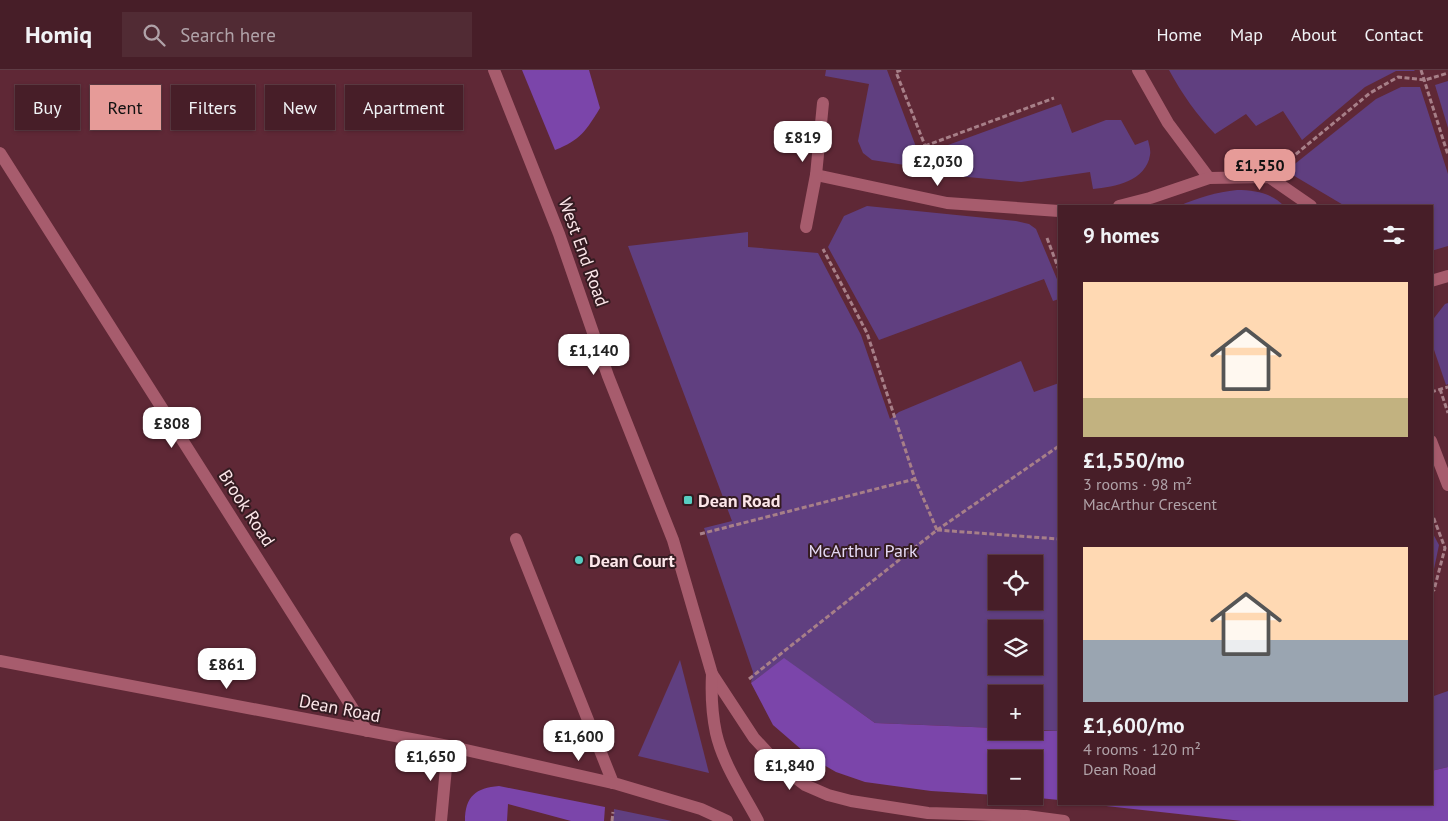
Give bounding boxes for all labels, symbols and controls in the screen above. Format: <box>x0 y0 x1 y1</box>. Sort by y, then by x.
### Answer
search box <box>122 12 472 57</box>
text: Homiq <box>25 19 92 50</box>
icon: search <box>140 21 168 49</box>
text: Search here <box>180 23 276 47</box>
text: Home <box>1156 23 1202 46</box>
text: Map <box>1230 23 1263 46</box>
text: About <box>1291 23 1337 46</box>
text: Contact <box>1365 23 1423 46</box>
chip: Buy <box>15 85 80 130</box>
chip: Rent <box>90 85 161 130</box>
chip: Filters <box>171 85 255 130</box>
chip: New <box>265 85 335 130</box>
chip: Apartment <box>345 85 463 130</box>
pin: £819 <box>773 121 833 163</box>
text: £819 <box>785 127 821 147</box>
pin: £2,030 <box>897 144 979 187</box>
pin: £1,550 <box>1219 148 1301 191</box>
text: £2,030 <box>913 151 963 171</box>
text: £1,550 <box>1235 155 1285 175</box>
street label: West End Road <box>554 195 614 309</box>
icon: filters <box>1380 221 1408 249</box>
text: 9 homes <box>1083 222 1159 249</box>
icon: home <box>1201 314 1291 404</box>
pin: £1,140 <box>553 334 635 376</box>
text: £1,140 <box>569 340 619 360</box>
pin: £808 <box>142 406 202 449</box>
text: £808 <box>154 413 190 433</box>
text: £1,550/mo <box>1083 447 1185 474</box>
street label: Brook Road <box>214 465 280 551</box>
text: 3 rooms · 98 m² <box>1083 474 1192 494</box>
place label: Dean Road <box>698 489 780 512</box>
marker: Dean Road <box>682 494 694 506</box>
text: MacArthur Crescent <box>1083 494 1217 514</box>
park label: McArthur Park <box>808 539 918 562</box>
place label: Dean Court <box>589 549 675 572</box>
marker: Dean Court <box>573 554 585 566</box>
map controls <box>988 555 1043 805</box>
button: locate <box>988 555 1043 610</box>
icon: home <box>1201 579 1291 669</box>
button: layers <box>988 620 1043 675</box>
pin: £861 <box>197 648 257 690</box>
text: £861 <box>209 654 245 674</box>
button: + <box>988 685 1043 740</box>
street label: Dean Road <box>297 689 383 727</box>
text: £1,600/mo <box>1083 712 1185 739</box>
pin: £1,600 <box>538 720 620 762</box>
text: £1,600 <box>554 726 604 746</box>
text: 4 rooms · 120 m² <box>1083 739 1201 759</box>
pin: £1,650 <box>390 740 472 782</box>
text: £1,650 <box>406 746 456 766</box>
pin: £1,840 <box>749 748 831 791</box>
button: − <box>988 750 1043 805</box>
text: £1,840 <box>765 755 815 775</box>
text: Dean Road <box>1083 759 1156 779</box>

